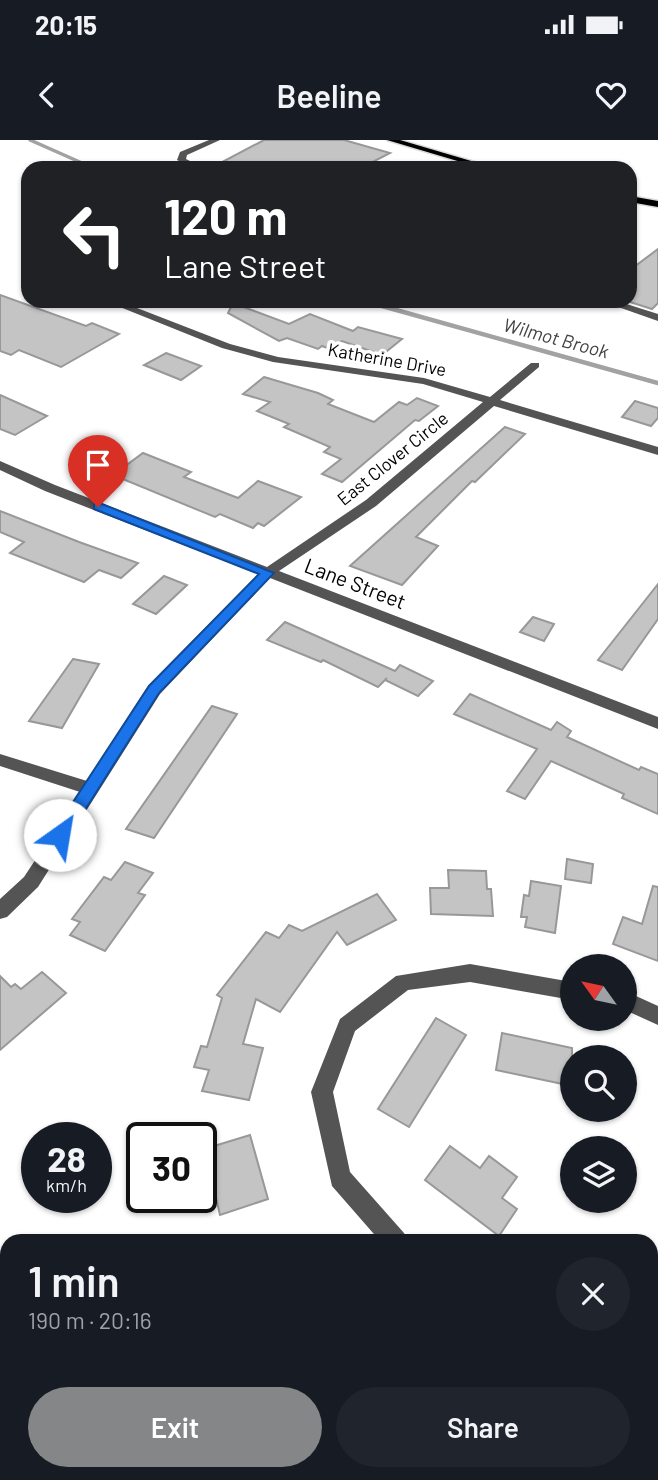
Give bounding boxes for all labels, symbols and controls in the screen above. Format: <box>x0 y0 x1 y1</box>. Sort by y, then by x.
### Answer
text: 20:15 <box>35 9 97 40</box>
icon: back <box>28 76 66 114</box>
text: Beeline <box>277 76 381 114</box>
icon: heart <box>592 76 630 114</box>
text: 120 m <box>164 186 287 245</box>
icon: left <box>49 189 140 280</box>
text: Lane Street <box>164 246 326 284</box>
water label: Wilmot Brook <box>501 312 612 363</box>
street label: Katherine Drive <box>326 338 448 380</box>
street label: East Clover Circle <box>332 407 452 510</box>
pin <box>68 435 128 507</box>
icon: arrive <box>79 446 117 484</box>
street label: Lane Street <box>301 552 410 613</box>
position arrow <box>23 798 97 872</box>
north arrow <box>560 954 637 1031</box>
map controls <box>560 954 637 1213</box>
button: search <box>560 1045 637 1122</box>
speed limit sign: 30 <box>126 1122 217 1213</box>
button: layers <box>560 1136 637 1213</box>
text: 28 <box>47 1137 86 1179</box>
text: km/h <box>46 1174 87 1196</box>
text: 1 min <box>28 1255 120 1305</box>
button: close <box>556 1257 630 1331</box>
text: 190 m · 20:16 <box>28 1306 152 1334</box>
button: Exit <box>28 1387 322 1467</box>
button: Share <box>336 1387 630 1467</box>

